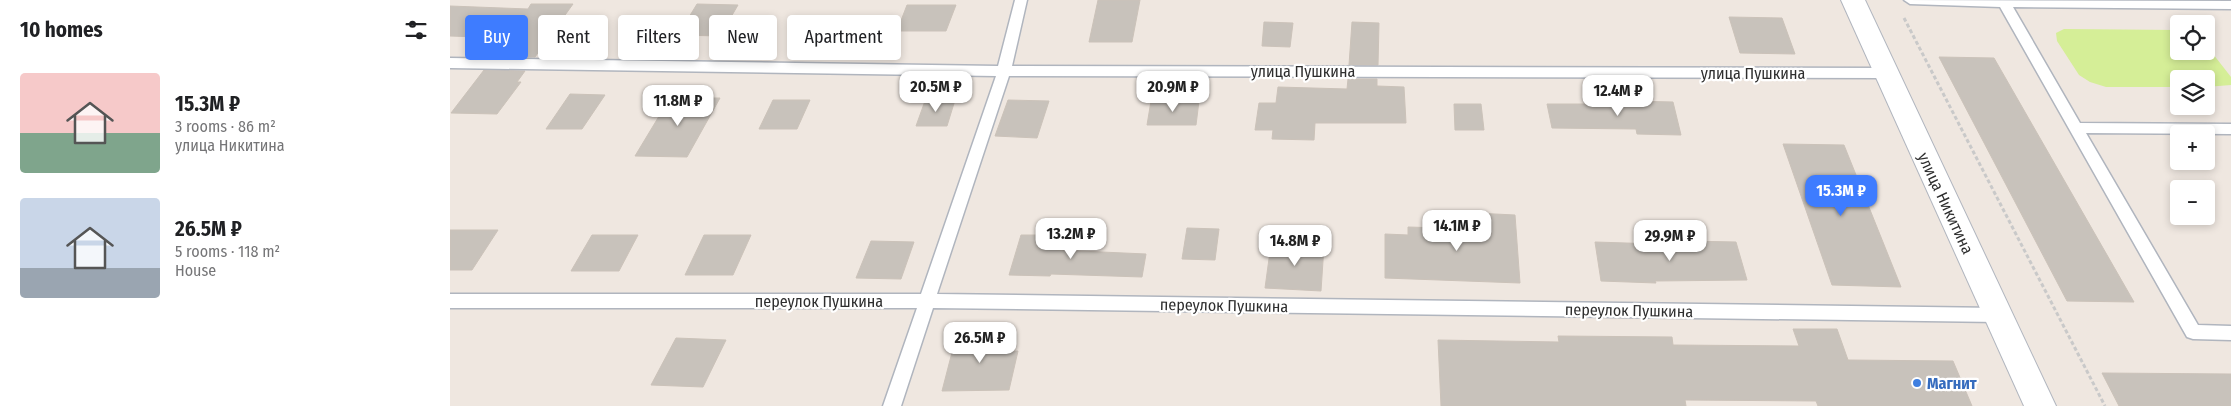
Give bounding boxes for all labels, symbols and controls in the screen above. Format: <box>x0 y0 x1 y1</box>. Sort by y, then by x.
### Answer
chip: Buy <box>465 15 528 60</box>
chip: Rent <box>538 15 608 60</box>
chip: Filters <box>618 15 699 60</box>
chip: New <box>709 15 777 60</box>
chip: Apartment <box>787 15 901 60</box>
map controls <box>2170 15 2215 225</box>
button: locate <box>2170 15 2215 60</box>
icon: filters <box>402 16 430 44</box>
text: 10 homes <box>20 17 103 43</box>
street label: улица Пушкина <box>1251 62 1355 81</box>
street label: улица Пушкина <box>1701 64 1805 83</box>
pin: 20.5M ₽ <box>890 70 982 113</box>
pin: 20.9M ₽ <box>1127 70 1219 113</box>
button: layers <box>2170 70 2215 115</box>
pin: 12.4M ₽ <box>1572 74 1664 117</box>
text: 20.5M ₽ <box>910 77 962 96</box>
text: 20.9M ₽ <box>1147 77 1199 96</box>
text: 12.4M ₽ <box>1593 81 1643 100</box>
pin: 11.8M ₽ <box>632 84 724 127</box>
text: 15.3M ₽ <box>175 91 240 117</box>
text: 11.8M ₽ <box>654 91 702 110</box>
icon: home <box>60 93 120 153</box>
text: 3 rooms · 86 m² <box>175 117 276 136</box>
button: + <box>2170 125 2215 170</box>
text: улица Никитина <box>175 136 285 155</box>
street label: улица Никитина <box>1914 149 1977 257</box>
pin: 15.3M ₽ <box>1795 174 1887 217</box>
button: − <box>2170 180 2215 225</box>
text: 15.3M ₽ <box>1816 181 1866 200</box>
pin: 14.1M ₽ <box>1411 210 1503 252</box>
text: 26.5M ₽ <box>175 216 242 242</box>
text: 14.1M ₽ <box>1433 216 1481 235</box>
icon: home <box>60 218 120 278</box>
pin: 13.2M ₽ <box>1025 218 1117 260</box>
pin: 29.9M ₽ <box>1624 220 1716 262</box>
text: 13.2M ₽ <box>1047 224 1095 243</box>
pin: 14.8M ₽ <box>1249 224 1341 267</box>
text: 29.9M ₽ <box>1645 226 1695 245</box>
text: 14.8M ₽ <box>1270 231 1320 250</box>
text: 5 rooms · 118 m² <box>175 242 280 261</box>
text: House <box>175 261 216 280</box>
street label: переулок Пушкина <box>755 292 883 311</box>
street label: переулок Пушкина <box>1160 295 1288 316</box>
street label: переулок Пушкина <box>1565 300 1693 321</box>
pin: 26.5M ₽ <box>934 322 1026 364</box>
text: 26.5M ₽ <box>955 328 1005 347</box>
place label: Магнит <box>1927 374 1977 393</box>
marker: Магнит <box>1911 377 1923 389</box>

